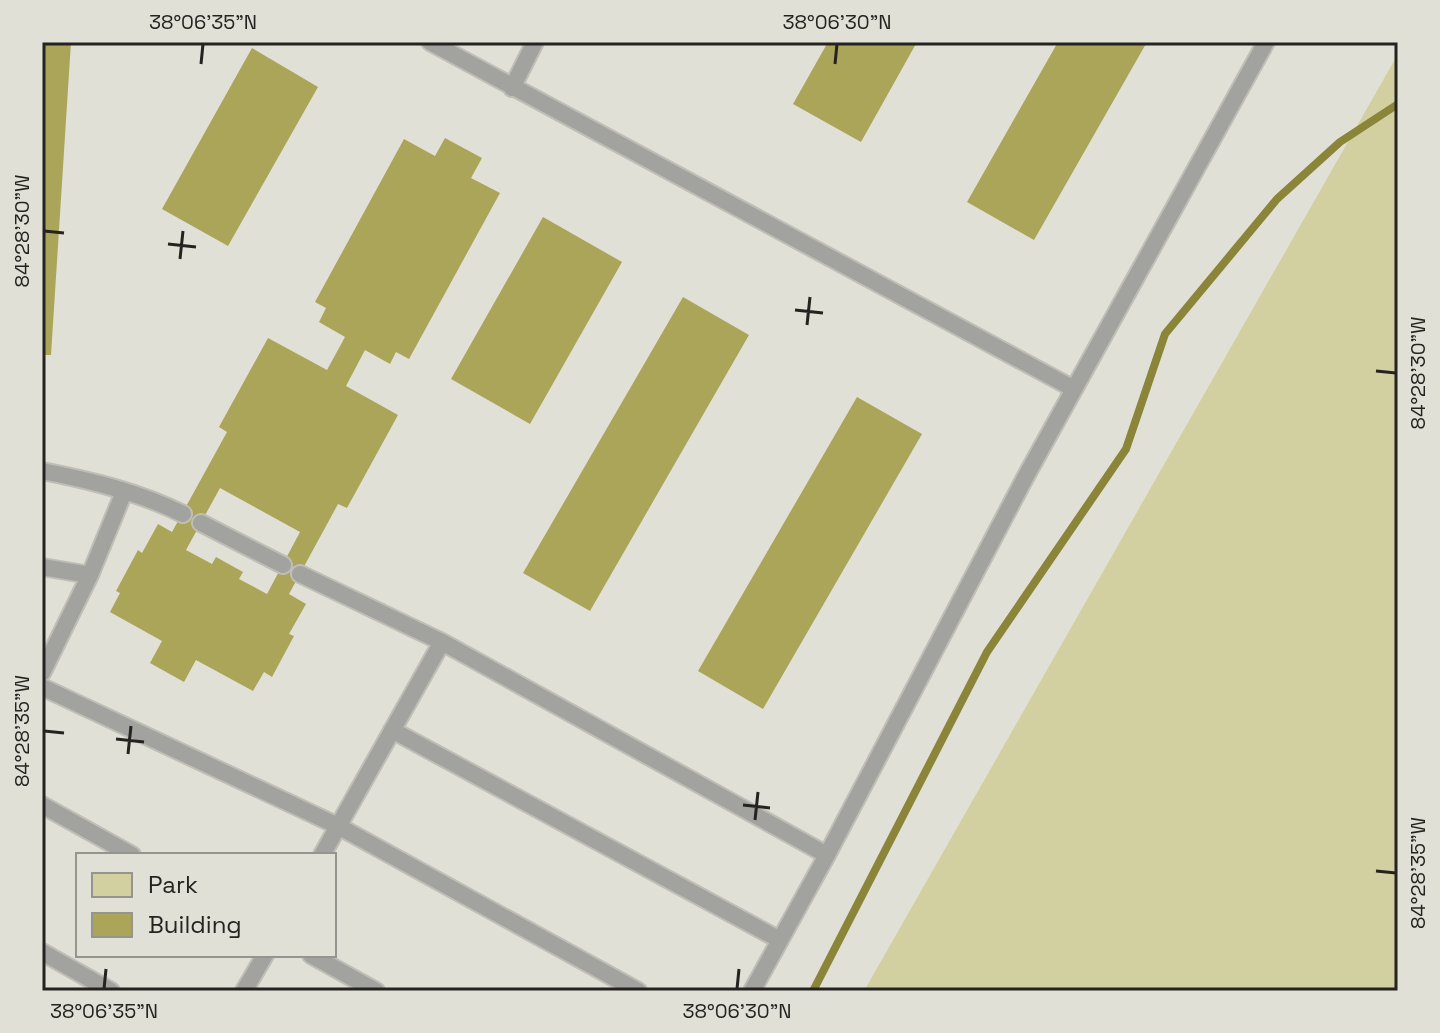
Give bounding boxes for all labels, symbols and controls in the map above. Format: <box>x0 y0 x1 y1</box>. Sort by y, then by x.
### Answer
text: 38°06'35"N <box>149 9 257 35</box>
text: 38°06'30"N <box>783 9 891 35</box>
text: 84°28'30"W <box>9 174 35 288</box>
text: 84°28'30"W <box>1405 316 1431 430</box>
text: 84°28'35"W <box>9 675 35 787</box>
text: 84°28'35"W <box>1405 817 1431 929</box>
legend <box>76 853 336 957</box>
text: Park <box>148 869 198 900</box>
text: Building <box>148 909 242 940</box>
text: 38°06'35"N <box>50 998 158 1024</box>
text: 38°06'30"N <box>683 998 791 1024</box>

